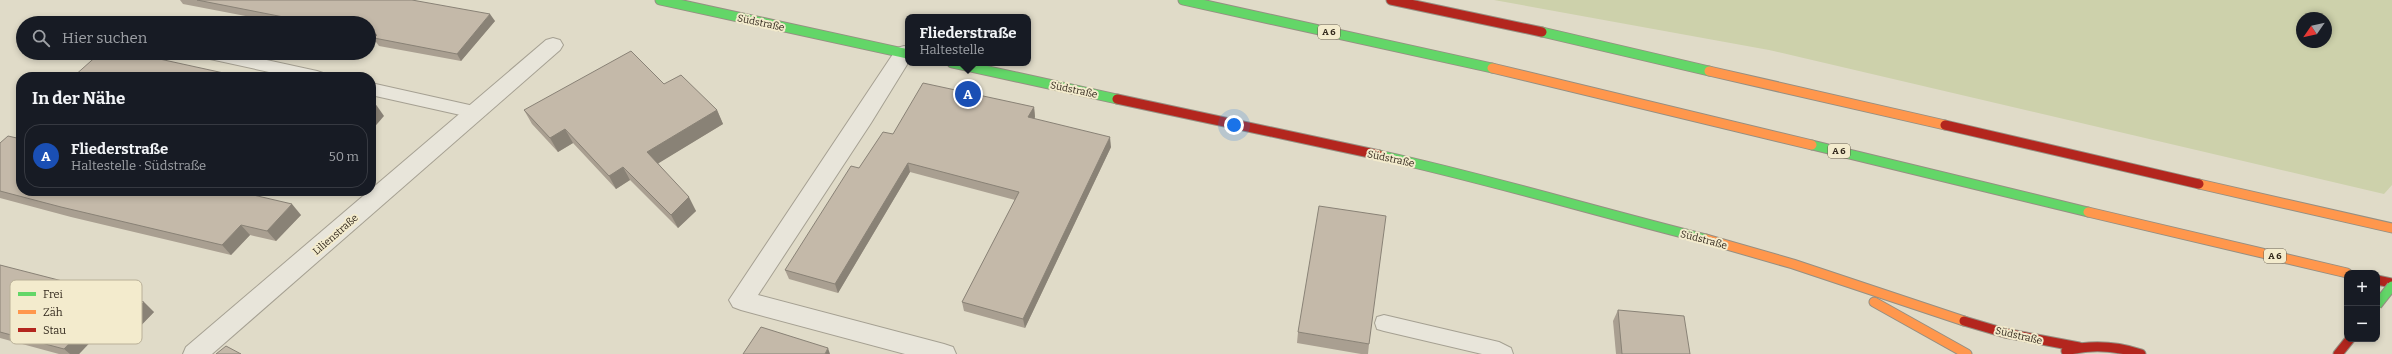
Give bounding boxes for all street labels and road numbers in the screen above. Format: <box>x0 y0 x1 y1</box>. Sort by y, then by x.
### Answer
street label: Südstraße <box>736 12 785 34</box>
road number: A 6 <box>1318 25 1340 39</box>
street label: Südstraße <box>1049 79 1098 101</box>
road number: A 6 <box>1828 144 1850 158</box>
street label: Südstraße <box>1366 148 1415 170</box>
street label: Lilienstraße <box>311 212 361 258</box>
street label: Südstraße <box>1679 228 1728 252</box>
road number: A 6 <box>2264 249 2286 263</box>
street label: Südstraße <box>1994 325 2043 347</box>

